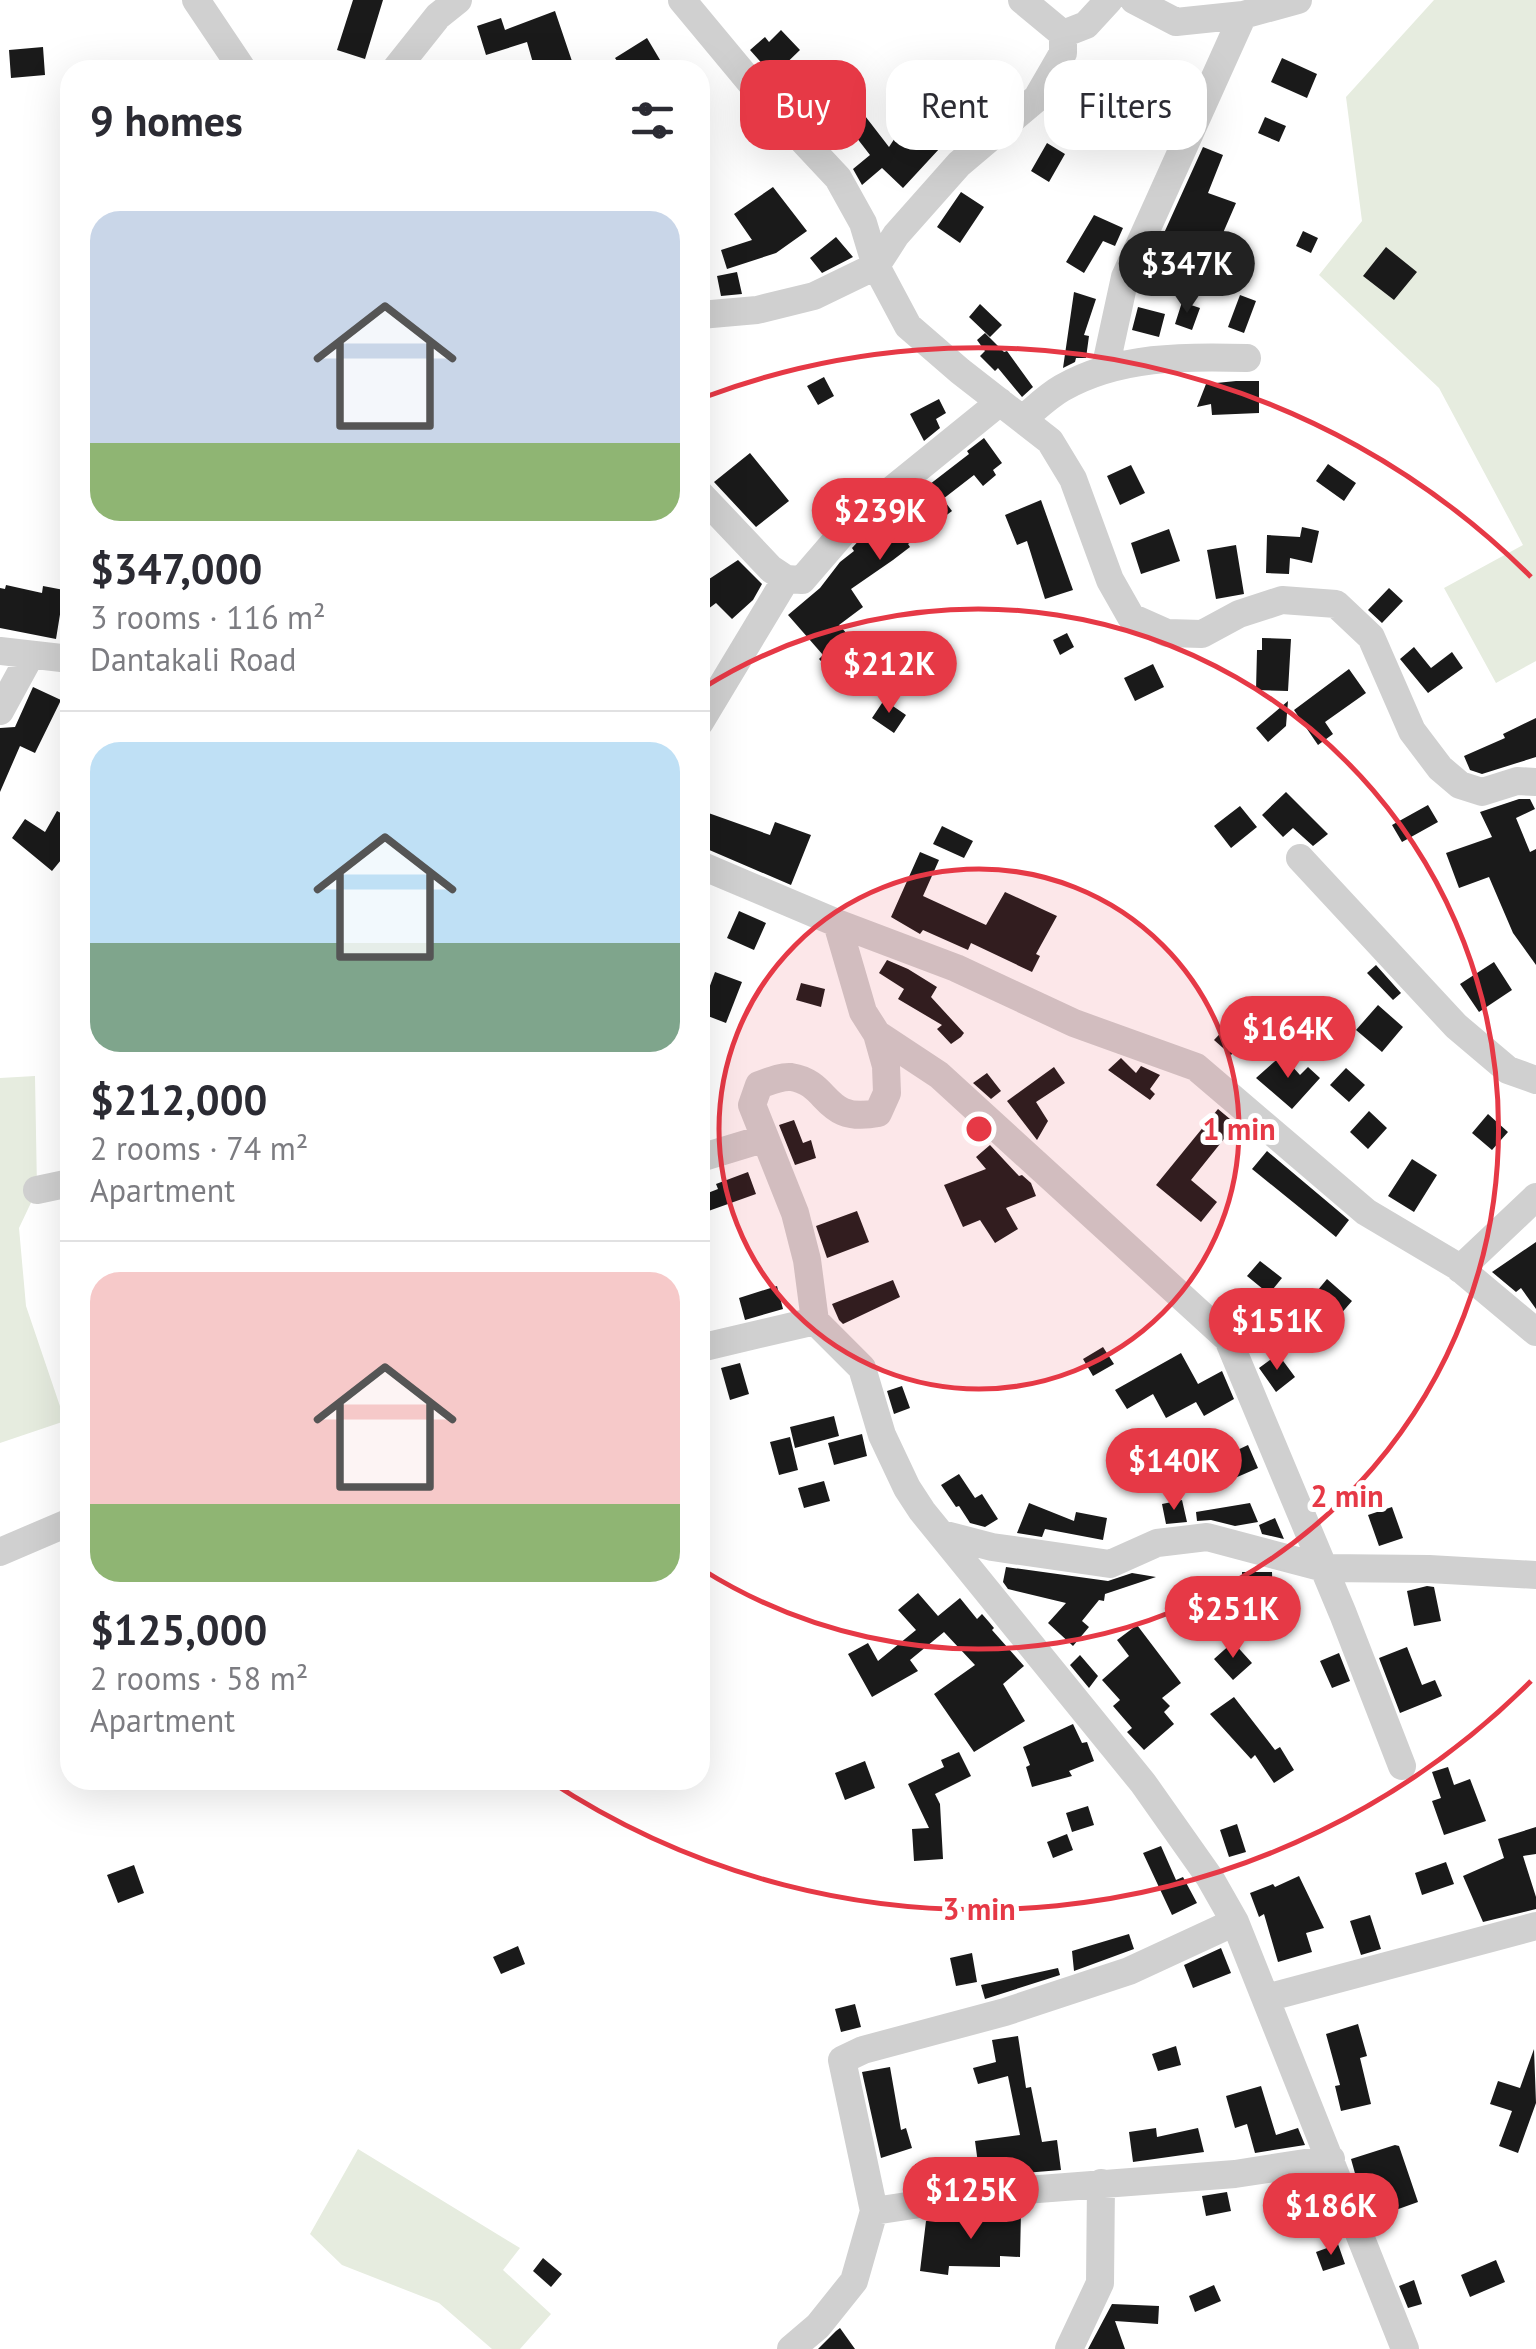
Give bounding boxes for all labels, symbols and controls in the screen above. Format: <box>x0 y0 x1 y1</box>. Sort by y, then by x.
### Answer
chip: Buy <box>740 60 866 150</box>
chip: Rent <box>886 60 1024 150</box>
chip: Filters <box>1044 60 1207 150</box>
text: 9 homes <box>90 93 243 148</box>
icon: filters <box>625 93 680 148</box>
pin: $347K <box>1117 231 1257 316</box>
text: $347K <box>1141 242 1233 284</box>
icon: home <box>295 276 475 456</box>
pin: $239K <box>810 478 950 563</box>
text: $239K <box>834 489 926 531</box>
text: $347,000 <box>90 541 262 596</box>
text: 3 rooms · 116 m² <box>90 596 326 638</box>
pin: $212K <box>819 631 959 716</box>
text: Dantakali Road <box>90 638 296 680</box>
text: $212K <box>843 642 935 684</box>
icon: home <box>295 807 475 987</box>
pin: $164K <box>1218 996 1358 1081</box>
text: $164K <box>1242 1007 1334 1049</box>
text: $212,000 <box>90 1072 267 1127</box>
text: 1 min <box>1202 1109 1276 1148</box>
centre of rings <box>961 1111 997 1147</box>
text: 2 rooms · 74 m² <box>90 1127 308 1169</box>
text: Apartment <box>90 1169 235 1211</box>
pin: $151K <box>1207 1288 1347 1373</box>
text: $151K <box>1231 1299 1323 1341</box>
icon: home <box>295 1337 475 1517</box>
pin: $140K <box>1104 1428 1244 1513</box>
text: $140K <box>1128 1439 1220 1481</box>
text: 2 min <box>1310 1476 1384 1515</box>
pin: $251K <box>1163 1576 1303 1661</box>
text: $251K <box>1187 1587 1279 1629</box>
text: $125,000 <box>90 1602 267 1657</box>
text: 2 rooms · 58 m² <box>90 1657 308 1699</box>
text: Apartment <box>90 1699 235 1741</box>
text: 3 min <box>942 1889 1016 1928</box>
pin: $125K <box>901 2157 1041 2242</box>
text: $125K <box>925 2168 1017 2210</box>
pin: $186K <box>1261 2173 1401 2258</box>
text: $186K <box>1285 2184 1377 2226</box>

